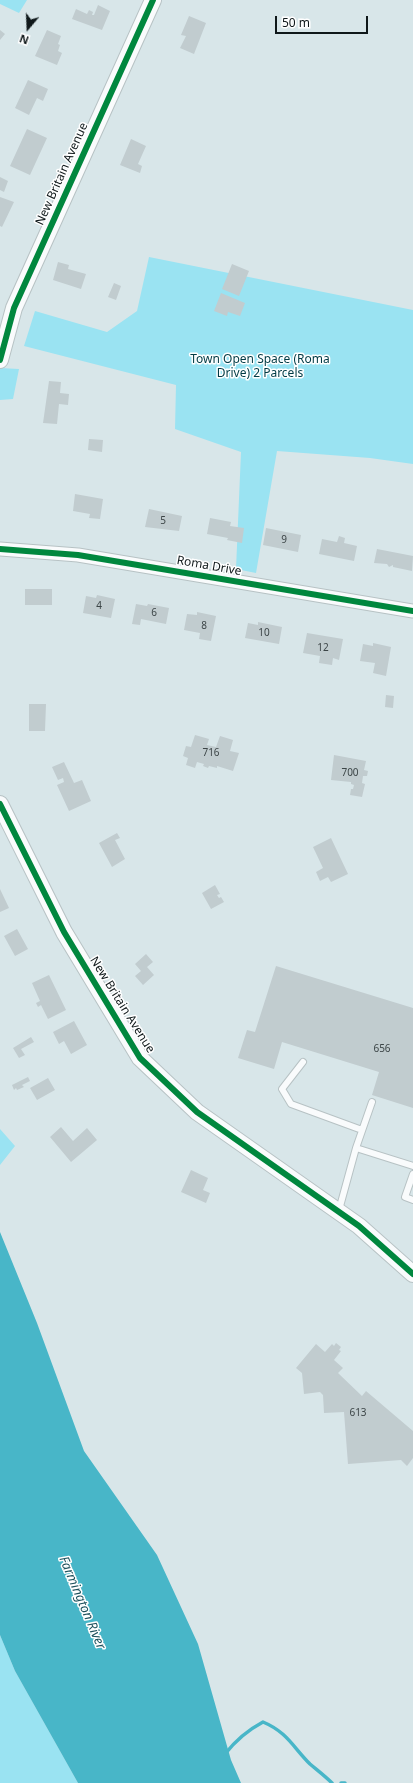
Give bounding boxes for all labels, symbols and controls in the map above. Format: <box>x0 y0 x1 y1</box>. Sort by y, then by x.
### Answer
north arrow <box>8 8 48 48</box>
scale bar <box>277 8 370 34</box>
text: 50 m <box>282 14 310 31</box>
text: N <box>17 31 31 48</box>
street label: New Britain Avenue <box>33 120 91 228</box>
park label: Town Open Space (Roma Drive) 2 Parcels <box>190 353 330 381</box>
house number: 5 <box>160 515 166 527</box>
house number: 9 <box>281 534 287 546</box>
street label: Roma Drive <box>176 553 242 579</box>
house number: 4 <box>96 600 102 612</box>
house number: 6 <box>151 607 157 619</box>
house number: 8 <box>201 620 207 632</box>
house number: 10 <box>258 627 270 639</box>
house number: 12 <box>317 642 329 654</box>
house number: 716 <box>202 747 220 759</box>
house number: 700 <box>341 767 359 779</box>
street label: New Britain Avenue <box>87 954 157 1056</box>
house number: 656 <box>373 1043 391 1055</box>
house number: 613 <box>349 1407 367 1419</box>
water label: Farmington River <box>55 1554 109 1652</box>

